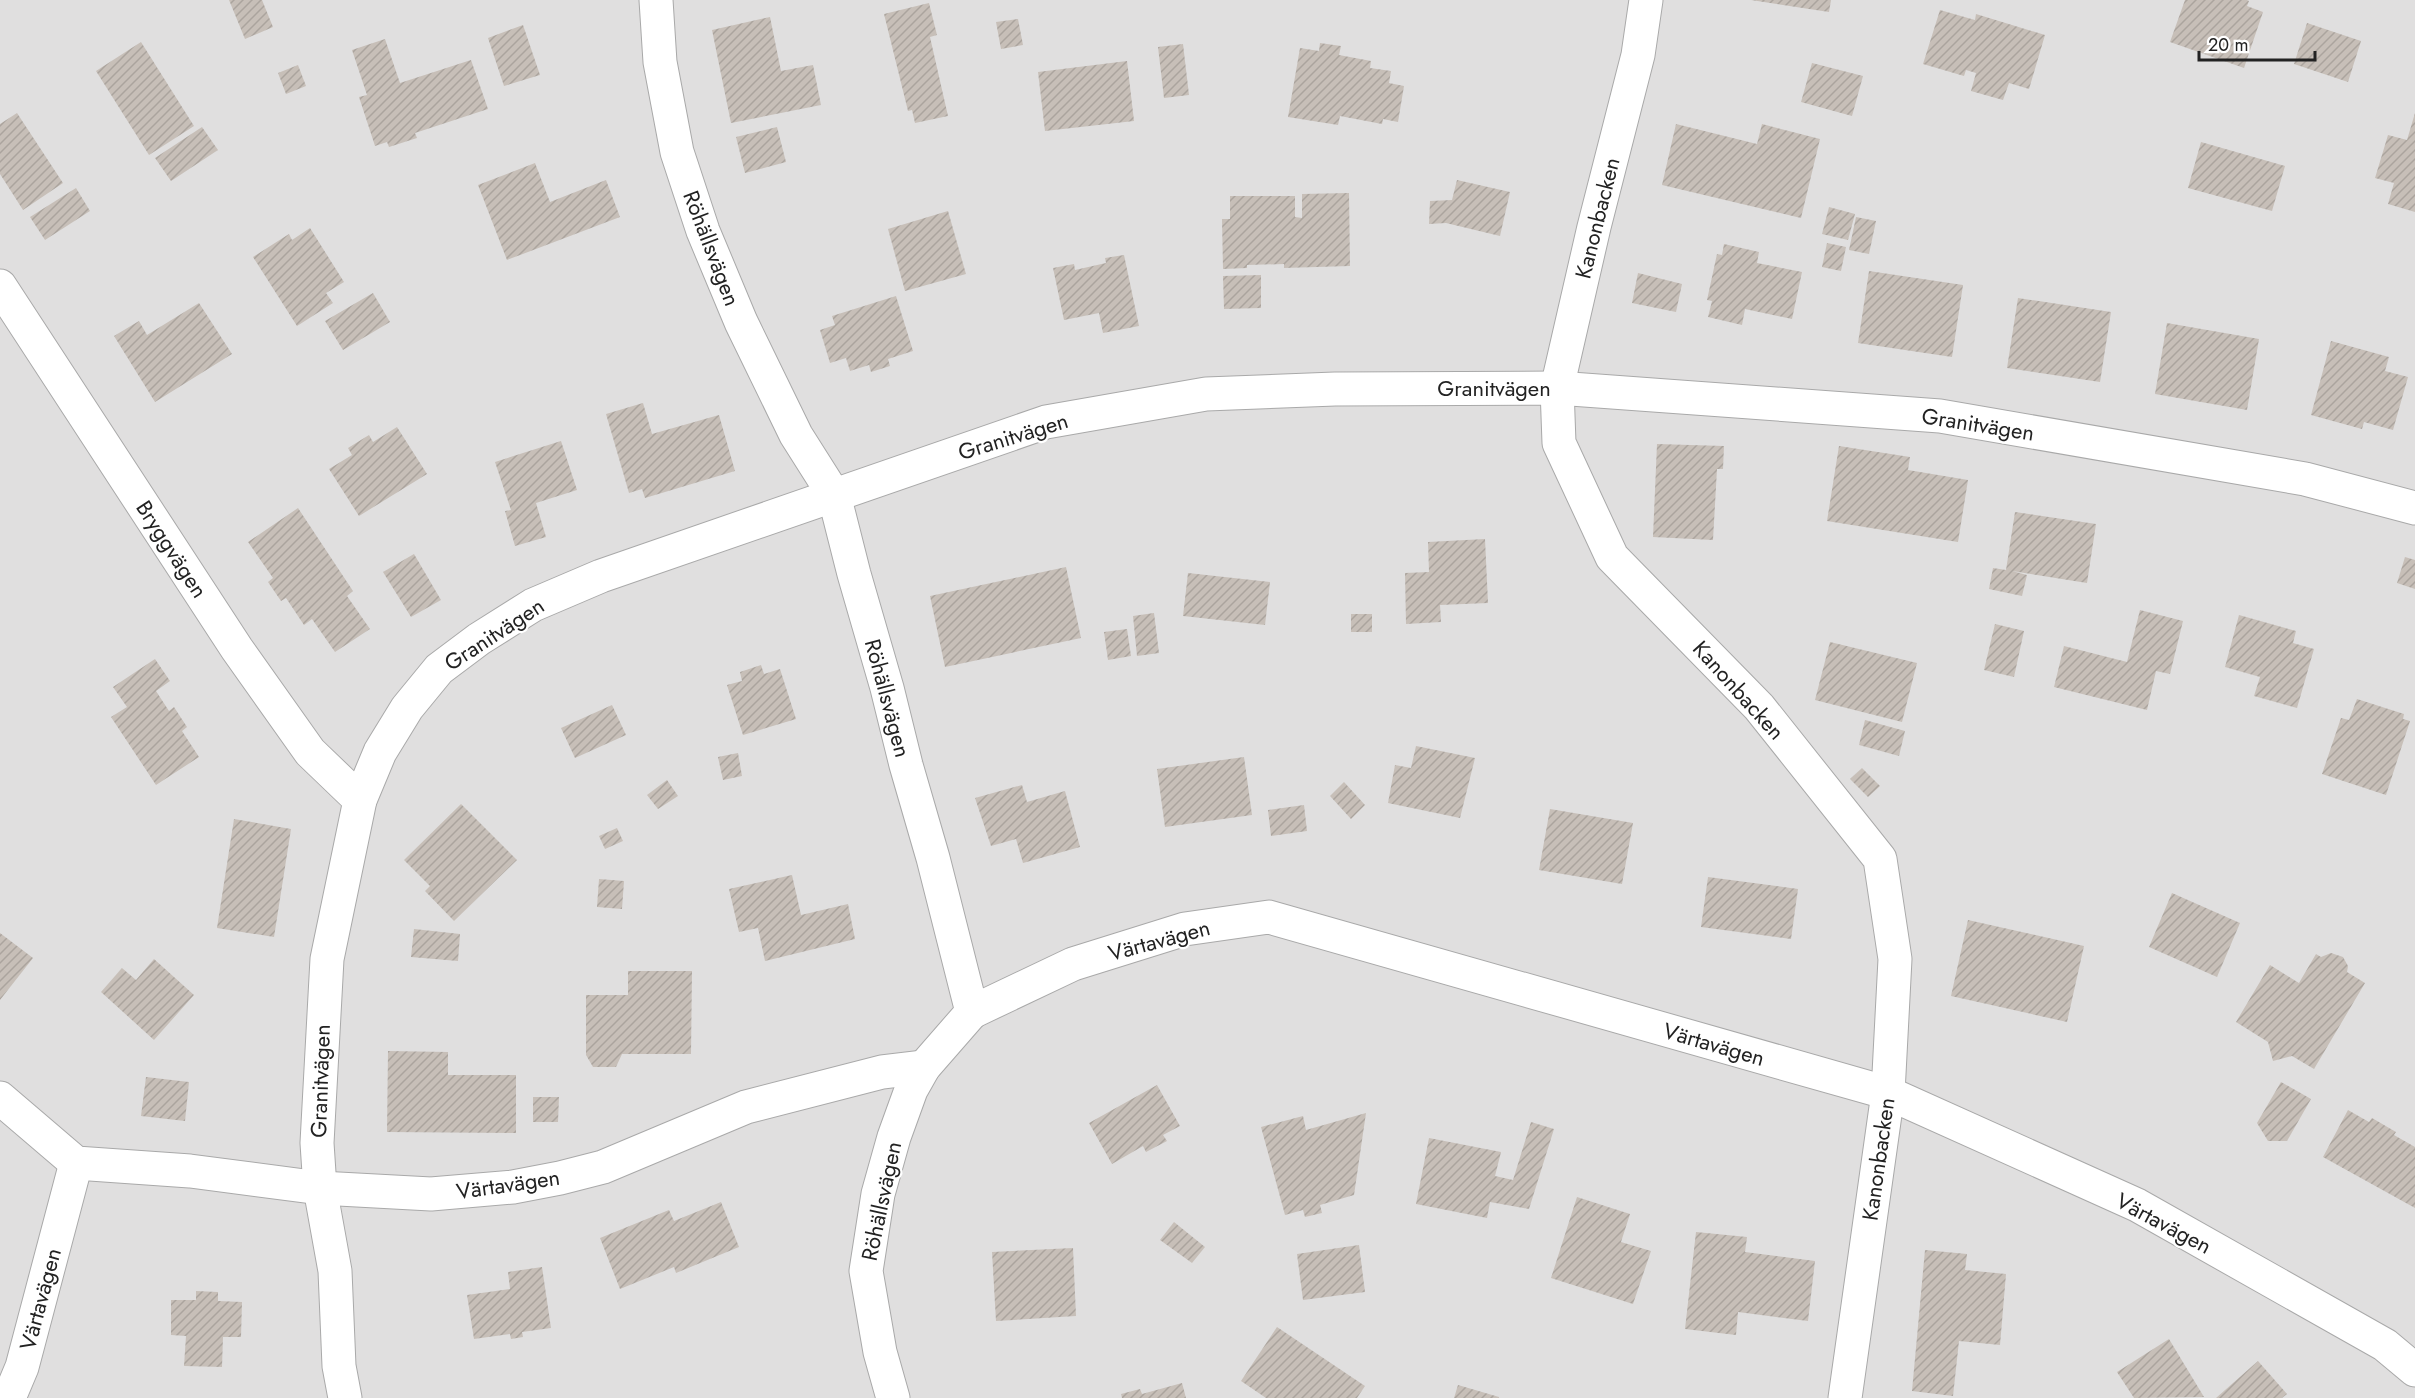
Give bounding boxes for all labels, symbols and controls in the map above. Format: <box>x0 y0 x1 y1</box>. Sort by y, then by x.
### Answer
scale bar <box>2199 24 2314 62</box>
text: 20 m <box>2208 32 2248 58</box>
street label: Kanonbacken <box>1566 154 1628 282</box>
street label: Röhällsvägen <box>675 186 749 310</box>
street label: Granitvägen <box>1437 372 1551 404</box>
street label: Granitvägen <box>1919 399 2037 449</box>
street label: Granitvägen <box>954 404 1072 468</box>
street label: Bryggvägen <box>128 494 216 604</box>
street label: Granitvägen <box>438 590 550 678</box>
street label: Kanonbacken <box>1686 633 1792 747</box>
street label: Röhällsvägen <box>857 635 919 761</box>
street label: Värtavägen <box>1105 911 1213 969</box>
street label: Värtavägen <box>1659 1014 1769 1074</box>
street label: Granitvägen <box>302 1024 338 1138</box>
street label: Kanonbacken <box>1854 1095 1902 1223</box>
street label: Röhällsvägen <box>853 1138 909 1264</box>
street label: Värtavägen <box>454 1161 562 1207</box>
street label: Värtavägen <box>2110 1184 2218 1262</box>
street label: Värtavägen <box>11 1245 69 1353</box>

